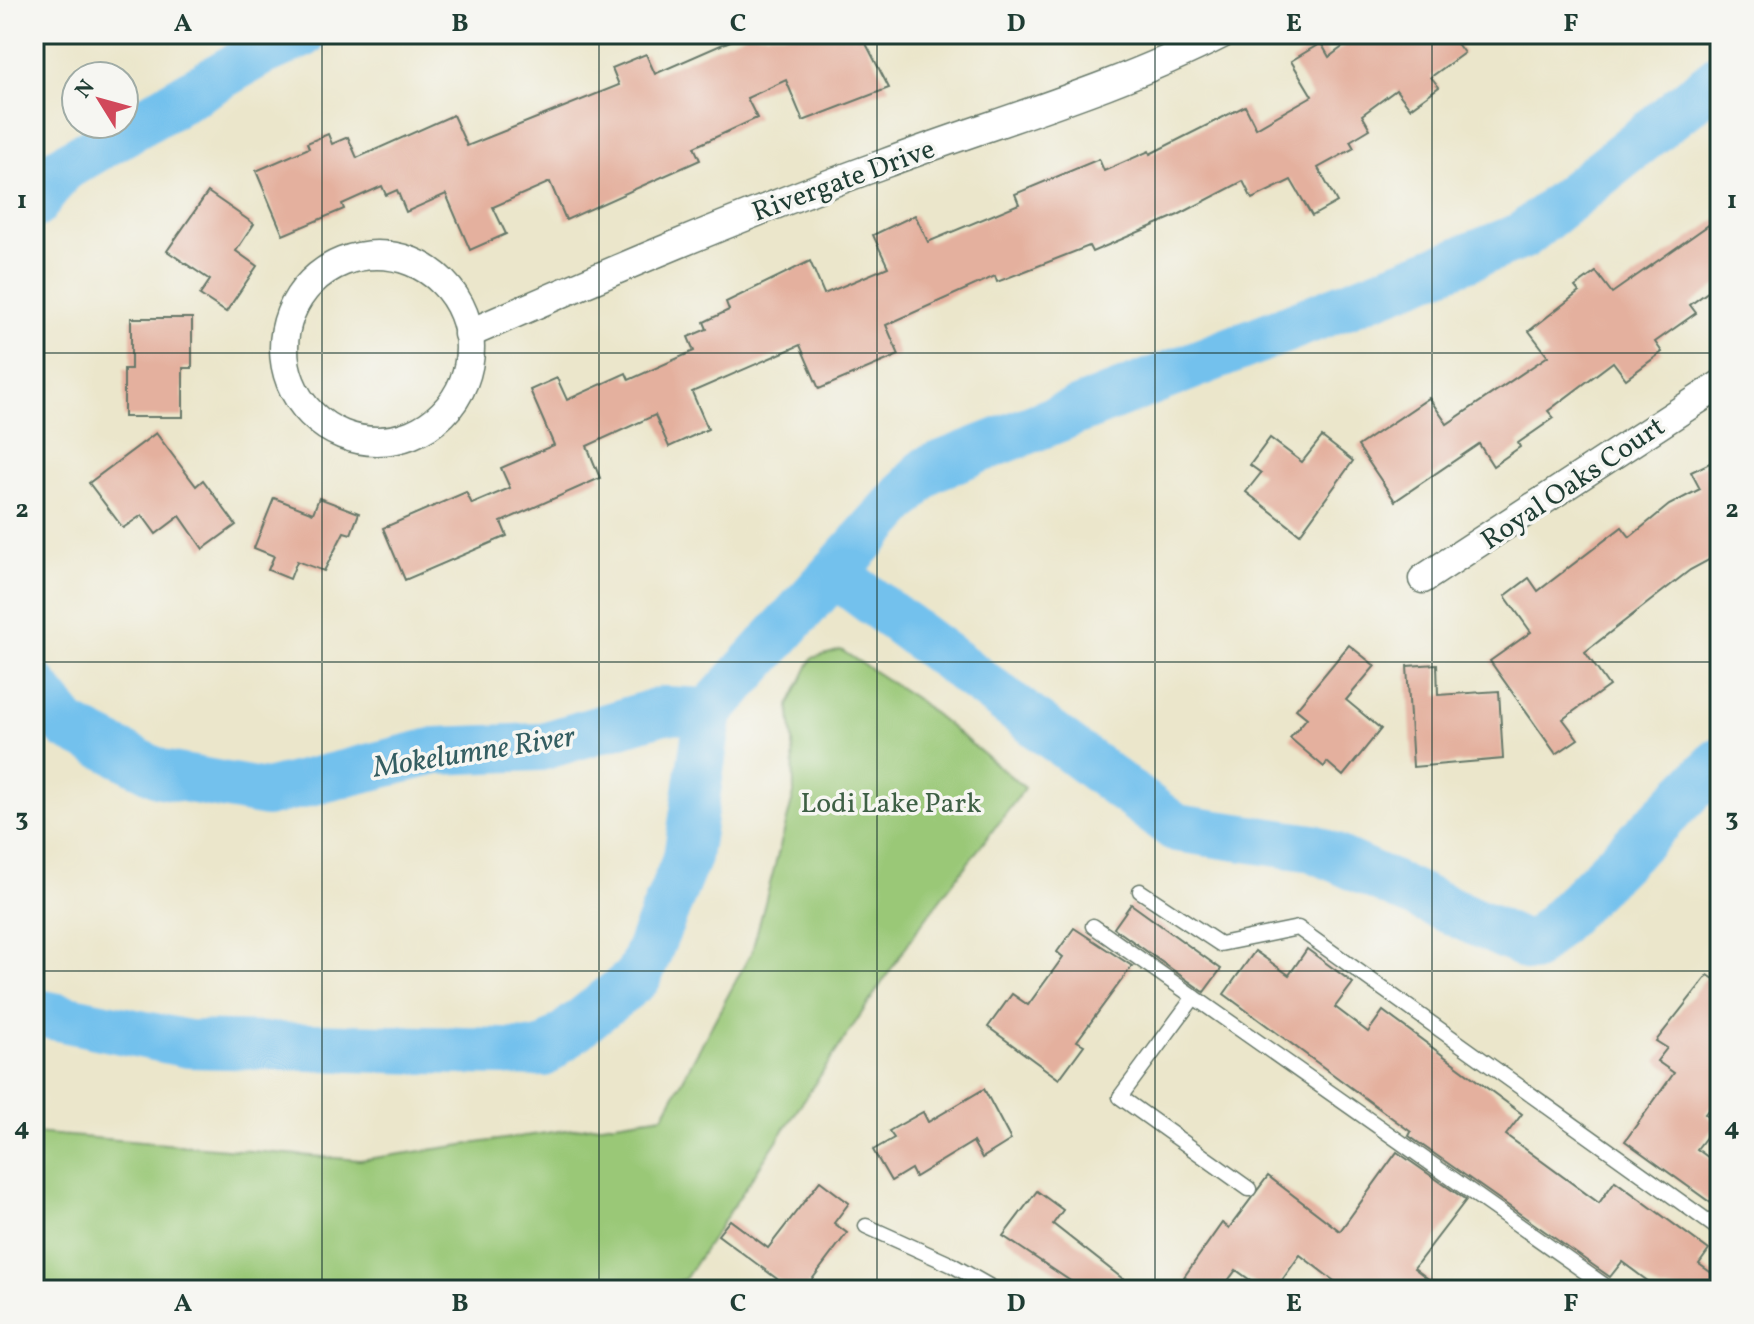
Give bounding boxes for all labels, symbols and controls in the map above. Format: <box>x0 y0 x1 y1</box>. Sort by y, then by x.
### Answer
text: A <box>174 6 193 42</box>
text: B <box>451 6 469 42</box>
text: C <box>730 6 746 42</box>
text: D <box>1006 6 1026 42</box>
text: E <box>1286 6 1302 42</box>
text: F <box>1563 6 1579 42</box>
north arrow <box>60 60 140 140</box>
text: N <box>69 74 103 105</box>
street label: Rivergate Drive <box>747 130 941 232</box>
text: 1 <box>17 183 27 219</box>
text: 1 <box>1727 183 1737 219</box>
street label: Royal Oaks Court <box>1474 408 1673 560</box>
text: 2 <box>15 492 29 528</box>
text: 2 <box>1725 492 1739 528</box>
water label: Mokelumne River <box>369 716 579 790</box>
park label: Lodi Lake Park <box>801 785 981 824</box>
text: 3 <box>15 801 29 837</box>
text: 3 <box>1725 801 1739 837</box>
text: 4 <box>14 1110 30 1146</box>
text: 4 <box>1724 1110 1740 1146</box>
text: A <box>174 1286 193 1322</box>
text: B <box>451 1286 469 1322</box>
text: C <box>730 1286 746 1322</box>
text: D <box>1006 1286 1026 1322</box>
text: E <box>1286 1286 1302 1322</box>
text: F <box>1563 1286 1579 1322</box>

